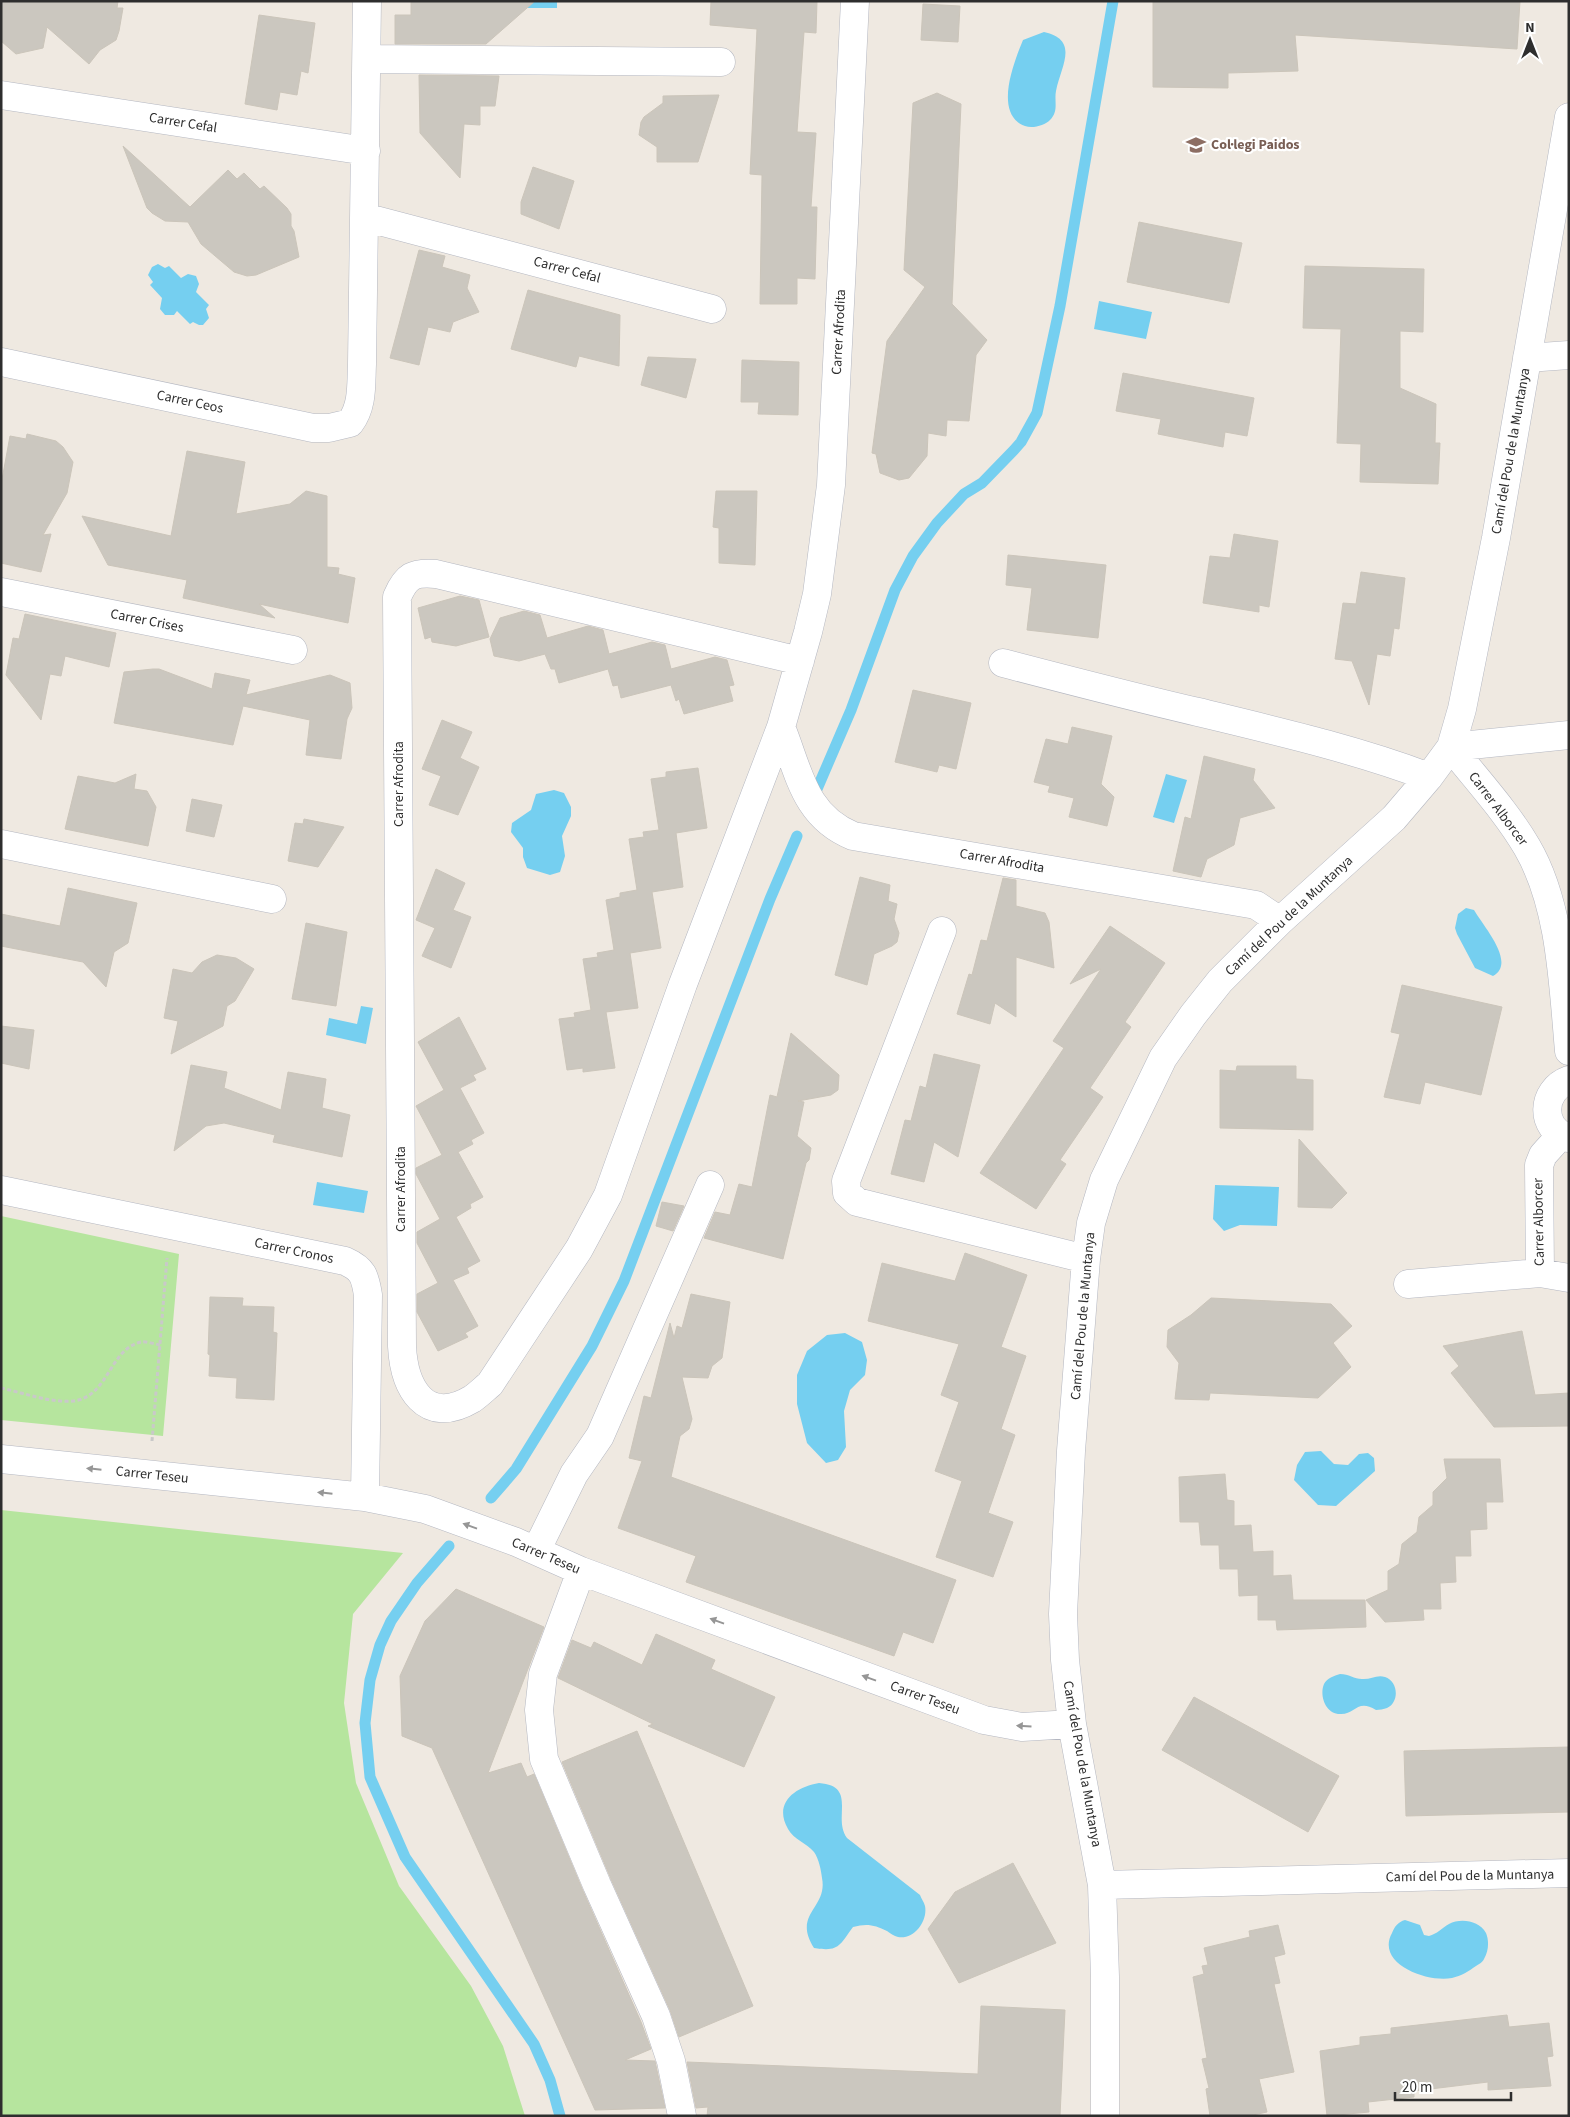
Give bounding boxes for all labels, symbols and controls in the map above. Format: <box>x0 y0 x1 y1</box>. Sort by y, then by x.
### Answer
north arrow <box>1505 15 1555 65</box>
text: N <box>1525 18 1535 38</box>
street label: Carrer Cefal <box>148 108 219 138</box>
school or university icon: Col·legi Paidos <box>1185 134 1207 156</box>
place label: Col·legi Paidos <box>1211 135 1300 155</box>
street label: Carrer Cefal <box>531 251 603 289</box>
street label: Carrer Afrodita <box>827 289 851 375</box>
street label: Camí del Pou de la Muntanya <box>1487 366 1535 536</box>
street label: Carrer Ceos <box>155 385 225 419</box>
street label: Carrer Crises <box>109 604 185 638</box>
street label: Carrer Afrodita <box>389 741 409 827</box>
street label: Carrer Alborcer <box>1463 768 1533 850</box>
street label: Carrer Afrodita <box>958 844 1046 878</box>
street label: Camí del Pou de la Muntanya <box>1221 851 1357 981</box>
street label: Carrer Afrodita <box>391 1146 411 1232</box>
street label: Carrer Alborcer <box>1528 1178 1550 1266</box>
street label: Camí del Pou de la Muntanya <box>1066 1231 1100 1401</box>
street label: Carrer Cronos <box>252 1233 336 1269</box>
street label: Carrer Teseu <box>115 1461 189 1489</box>
one-way arrow <box>85 1465 101 1473</box>
one-way arrow <box>317 1489 333 1497</box>
one-way arrow <box>462 1522 477 1530</box>
street label: Carrer Teseu <box>508 1532 584 1580</box>
one-way arrow <box>709 1617 724 1625</box>
one-way arrow <box>862 1674 877 1681</box>
street label: Carrer Teseu <box>887 1676 963 1720</box>
street label: Camí del Pou de la Muntanya <box>1058 1679 1106 1849</box>
one-way arrow <box>1015 1722 1031 1730</box>
street label: Camí del Pou de la Muntanya <box>1386 1865 1554 1887</box>
scale bar <box>1395 2070 1511 2102</box>
text: 20 m <box>1402 2077 1432 2098</box>

